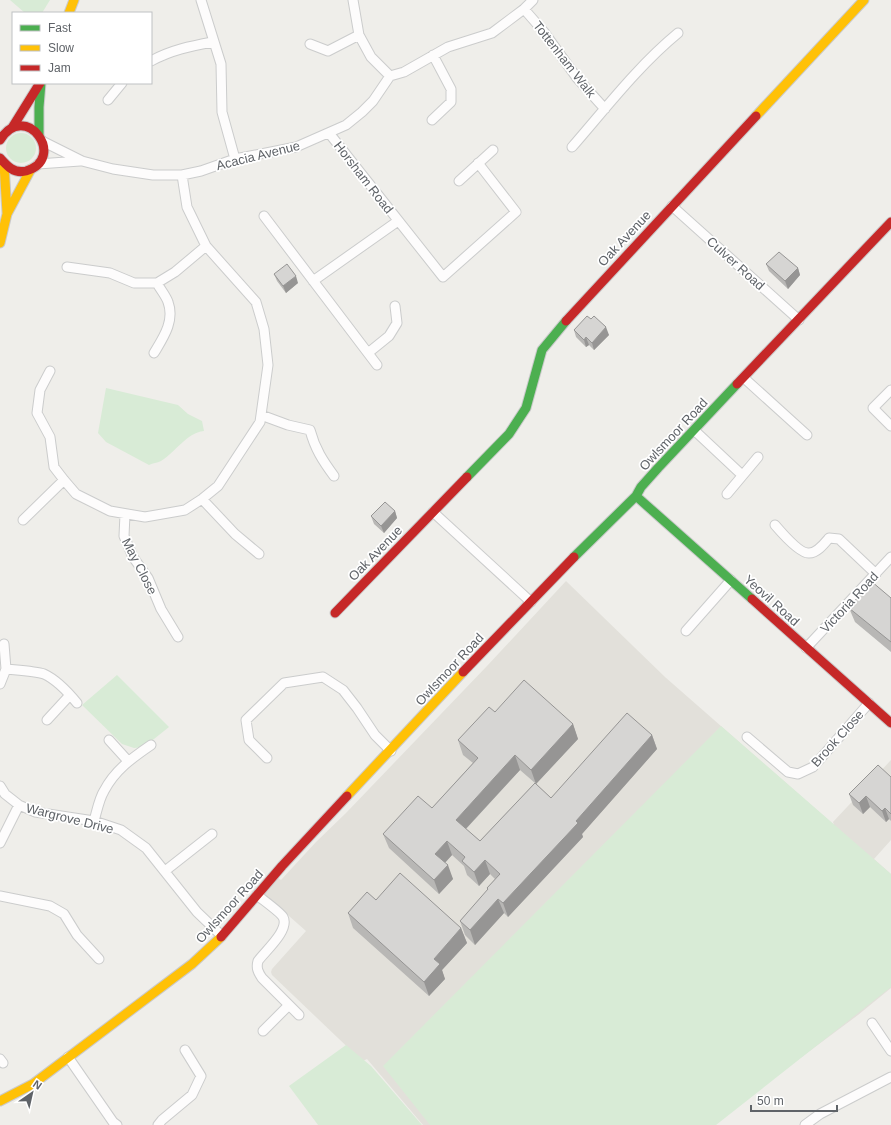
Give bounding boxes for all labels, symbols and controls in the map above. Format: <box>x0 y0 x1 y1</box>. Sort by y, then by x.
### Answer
legend <box>12 12 152 84</box>
street label: Tottenham Walk <box>530 18 599 101</box>
text: Fast <box>48 21 72 35</box>
text: Slow <box>48 41 74 55</box>
text: Jam <box>48 61 71 75</box>
street label: Acacia Avenue <box>215 138 302 173</box>
street label: Horsham Road <box>331 138 396 216</box>
street label: Oak Avenue <box>595 207 654 269</box>
street label: Culver Road <box>704 234 768 293</box>
street label: Owlsmoor Road <box>636 395 711 474</box>
street label: Oak Avenue <box>345 523 405 584</box>
street label: May Close <box>119 535 160 597</box>
street label: Victoria Road <box>817 569 881 636</box>
street label: Yeovil Road <box>741 572 802 629</box>
street label: Owlsmoor Road <box>412 630 487 709</box>
street label: Brook Close <box>808 707 867 770</box>
street label: Wargrove Drive <box>24 800 115 837</box>
street label: Owlsmoor Road <box>193 867 266 946</box>
north arrow <box>12 1073 52 1113</box>
text: N <box>31 1078 44 1092</box>
scale bar <box>751 1087 837 1113</box>
text: 50 m <box>757 1094 784 1108</box>

